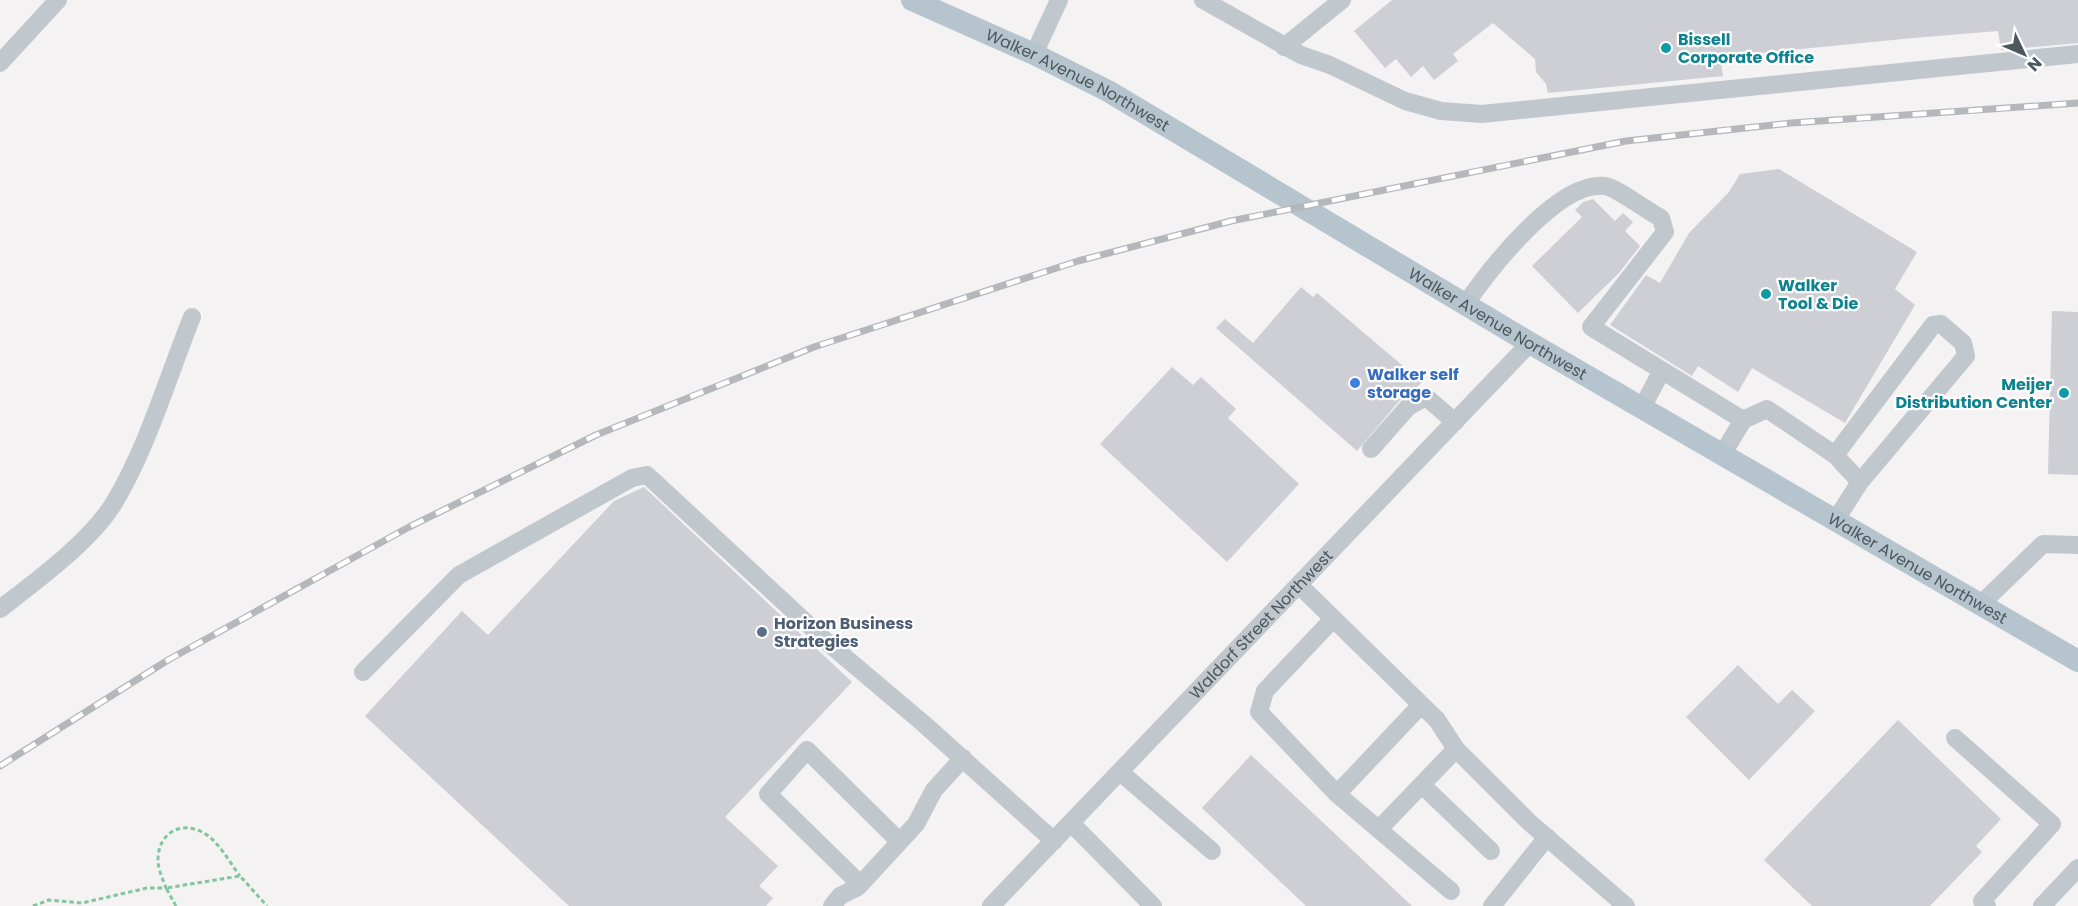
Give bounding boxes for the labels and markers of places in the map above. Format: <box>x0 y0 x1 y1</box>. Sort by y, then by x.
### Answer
place label: Bissell Corporate Office <box>1678 28 1814 69</box>
marker: Bissell Corporate Office <box>1659 41 1673 55</box>
place label: Walker Tool & Die <box>1778 274 1858 315</box>
marker: Walker Tool & Die <box>1759 287 1773 301</box>
place label: Walker self storage <box>1367 363 1459 404</box>
place label: Meijer Distribution Center <box>1895 373 2052 414</box>
marker: Walker self storage <box>1348 376 1362 390</box>
marker: Meijer Distribution Center <box>2057 386 2071 400</box>
place label: Horizon Business Strategies <box>774 612 913 653</box>
marker: Horizon Business Strategies <box>755 625 769 639</box>

